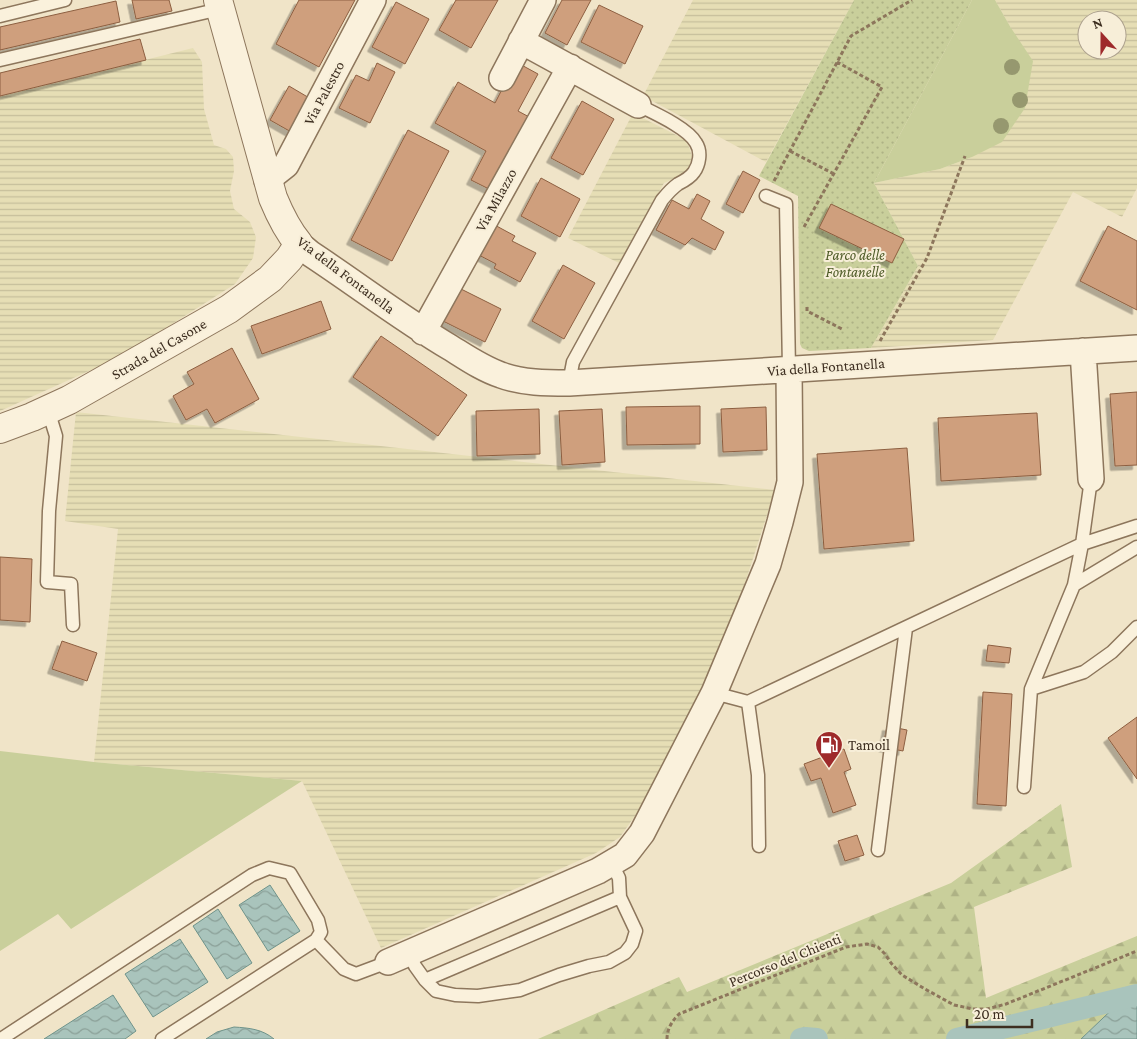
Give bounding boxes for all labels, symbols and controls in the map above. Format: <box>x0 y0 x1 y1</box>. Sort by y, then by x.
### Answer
north arrow <box>1077 10 1127 60</box>
text: N <box>1090 14 1105 32</box>
street label: Via Palestro <box>300 58 348 128</box>
street label: Via Milazzo <box>472 166 520 234</box>
street label: Via della Fontanella <box>294 233 398 317</box>
park label: Parco delle Fontanelle <box>825 247 885 280</box>
street label: Strada del Casone <box>109 315 209 383</box>
street label: Via della Fontanella <box>767 355 885 379</box>
fuel station icon: Tamoil <box>814 730 844 769</box>
place label: Tamoil <box>848 737 890 753</box>
street label: Percorso del Chienti <box>727 930 843 990</box>
scale bar <box>967 996 1032 1028</box>
text: 20 m <box>974 1006 1005 1022</box>

